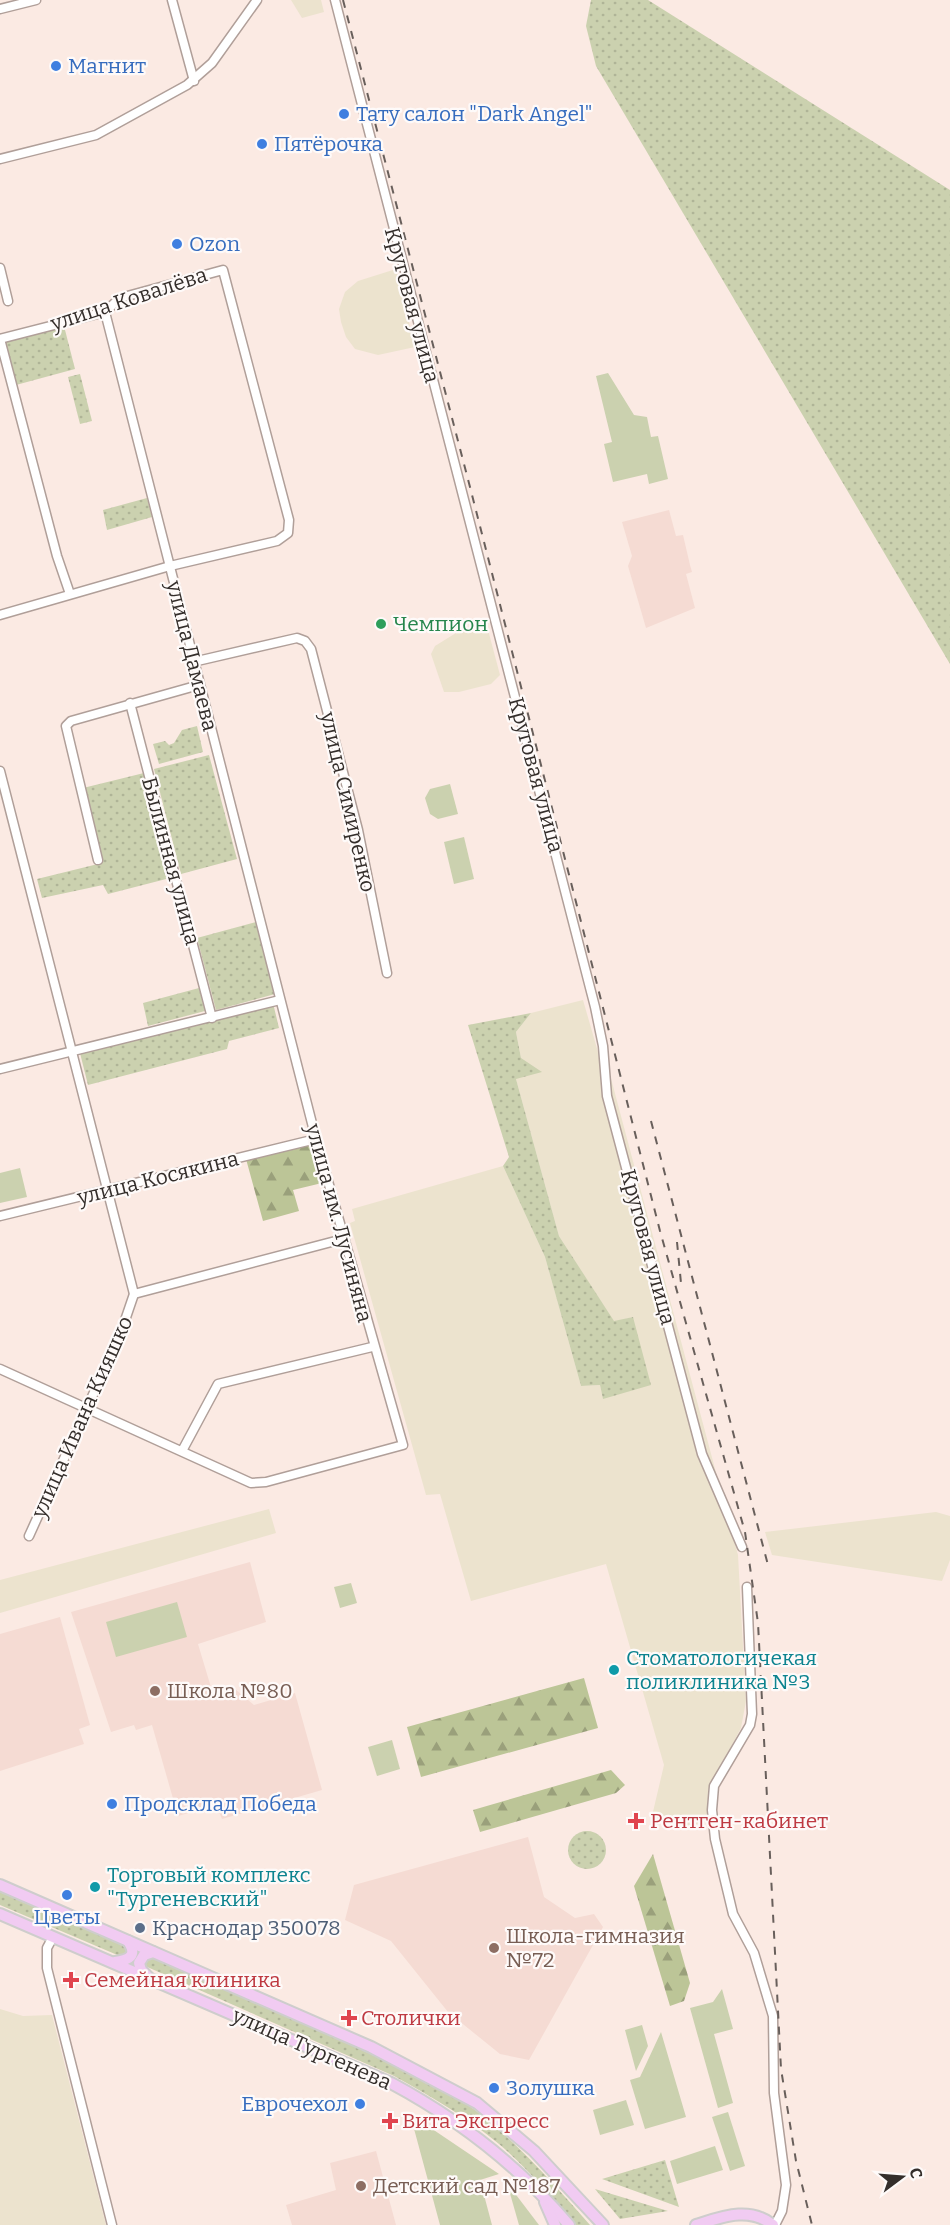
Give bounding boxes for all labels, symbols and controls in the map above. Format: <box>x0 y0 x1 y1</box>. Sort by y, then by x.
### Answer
place label: Магнит <box>68 53 146 79</box>
marker: Магнит <box>49 59 63 73</box>
place label: Тату салон "Dark Angel" <box>356 101 593 127</box>
marker: Тату салон "Dark Angel" <box>337 107 351 121</box>
place label: Пятёрочка <box>274 131 384 157</box>
marker: Пятёрочка <box>255 137 269 151</box>
street label: Круговая улица <box>379 224 445 386</box>
place label: Ozon <box>189 231 240 257</box>
marker: Ozon <box>170 237 184 251</box>
street label: улица Ковалёва <box>46 261 211 337</box>
street label: улица Дамаева <box>160 577 223 734</box>
place label: Чемпион <box>393 611 488 637</box>
marker: Чемпион <box>374 617 388 631</box>
street label: Круговая улица <box>503 694 569 856</box>
street label: улица Симиренко <box>314 708 381 895</box>
street label: Былинная улица <box>136 774 206 948</box>
street label: улица им. Лусиняна <box>300 1120 378 1326</box>
street label: улица Косякина <box>74 1145 242 1211</box>
street label: Круговая улица <box>615 1166 681 1328</box>
street label: улица Ивана Кияшко <box>25 1312 138 1523</box>
place label: Стоматологичекая поликлиника №3 <box>626 1645 817 1695</box>
marker: Стоматологичекая поликлиника №3 <box>607 1663 621 1677</box>
place label: Школа №80 <box>167 1678 293 1704</box>
marker: Школа №80 <box>148 1684 162 1698</box>
place label: Продсклад Победа <box>124 1791 317 1817</box>
marker: Продсклад Победа <box>105 1797 119 1811</box>
place label: Рентген-кабинет <box>650 1808 828 1834</box>
marker: Рентген-кабинет <box>627 1812 645 1830</box>
place label: Торговый комплекс "Тургеневский" <box>107 1862 311 1912</box>
marker: Торговый комплекс "Тургеневский" <box>88 1880 102 1894</box>
marker: Цветы <box>60 1888 74 1902</box>
place label: Цветы <box>34 1904 100 1930</box>
place label: Краснодар 350078 <box>152 1915 341 1941</box>
marker: Краснодар 350078 <box>133 1921 147 1935</box>
place label: Школа-гимназия №72 <box>506 1923 685 1973</box>
marker: Школа-гимназия №72 <box>487 1941 501 1955</box>
place label: Семейная клиника <box>84 1967 281 1993</box>
marker: Семейная клиника <box>62 1971 80 1989</box>
street label: улица Тургенева <box>227 2002 396 2096</box>
place label: Столички <box>361 2005 461 2031</box>
marker: Столички <box>342 2011 356 2025</box>
place label: Золушка <box>506 2075 595 2101</box>
marker: Золушка <box>487 2081 501 2095</box>
place label: Еврочехол <box>241 2091 348 2117</box>
marker: Еврочехол <box>353 2097 367 2111</box>
place label: Вита Экспресс <box>402 2108 549 2134</box>
marker: Вита Экспресс <box>383 2114 397 2128</box>
north arrow <box>872 2147 932 2207</box>
text: С <box>905 2166 926 2180</box>
place label: Детский сад №187 <box>373 2173 561 2199</box>
marker: Детский сад №187 <box>354 2179 368 2193</box>

